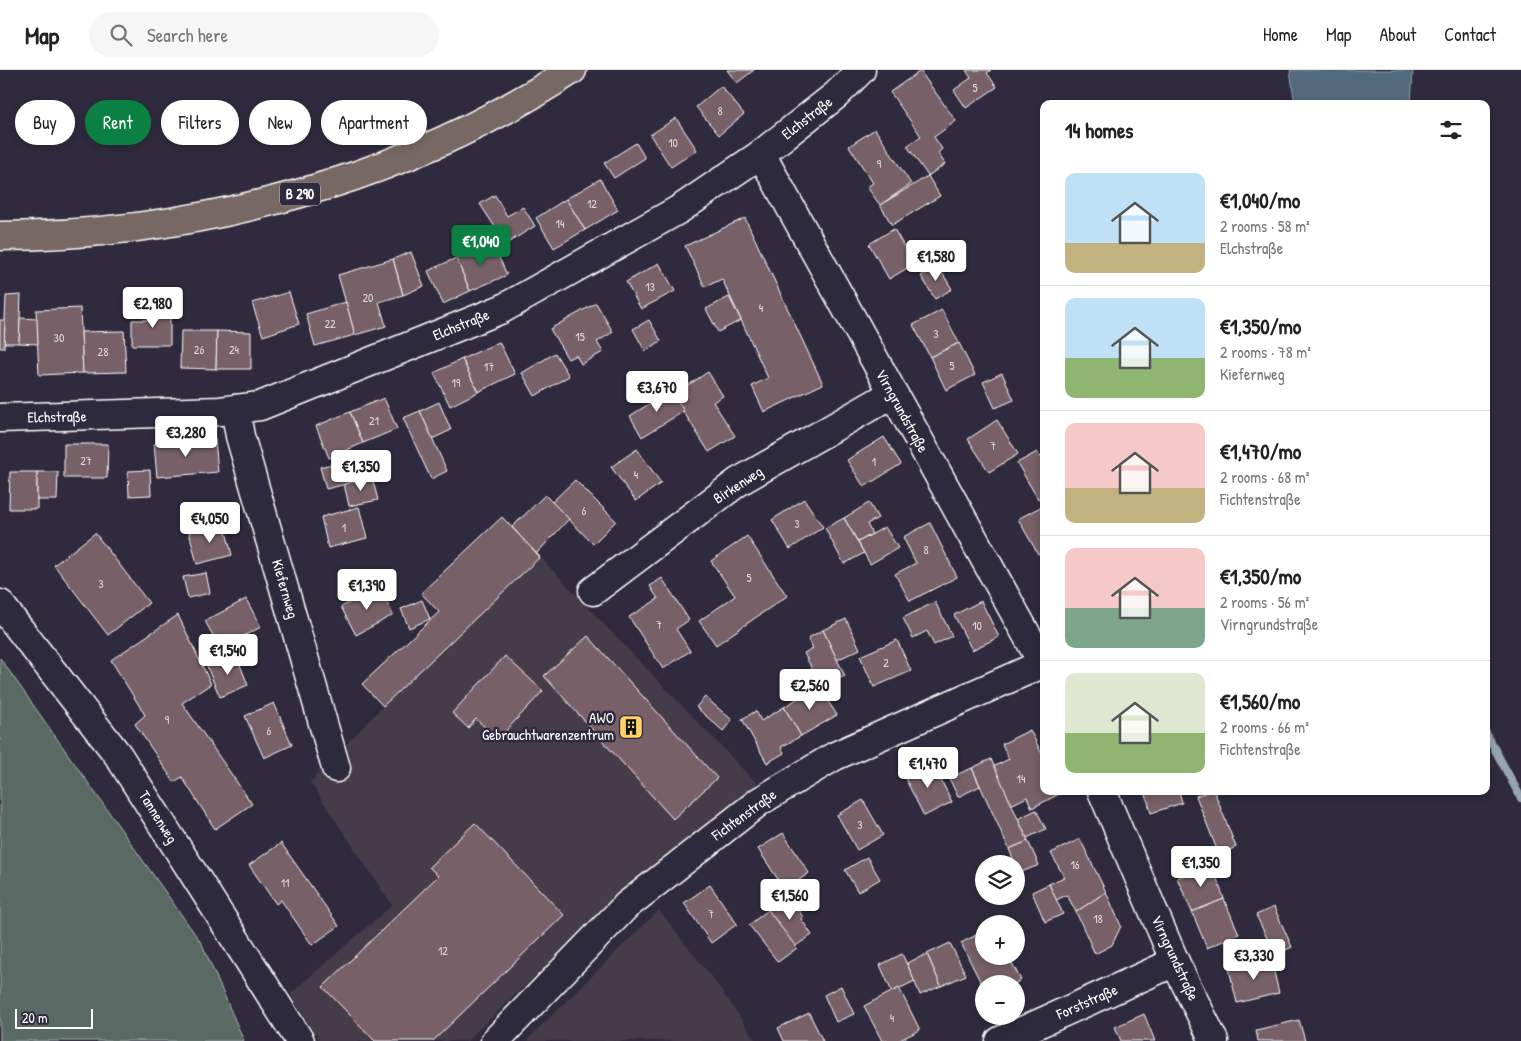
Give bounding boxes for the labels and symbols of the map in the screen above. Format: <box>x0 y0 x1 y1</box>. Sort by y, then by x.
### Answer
house number: 5 <box>972 79 978 96</box>
street label: Elchstraße <box>777 91 837 144</box>
house number: 8 <box>717 102 723 119</box>
house number: 10 <box>668 134 678 151</box>
house number: 9 <box>877 155 882 172</box>
road number: B 290 <box>280 182 320 206</box>
house number: 12 <box>587 195 597 212</box>
house number: 14 <box>556 215 565 232</box>
pin: €1,040 <box>440 224 522 267</box>
pin: €1,580 <box>895 240 977 282</box>
house number: 13 <box>645 278 655 295</box>
pin: €2,980 <box>112 286 194 329</box>
house number: 20 <box>363 289 374 306</box>
house number: 4 <box>759 299 764 316</box>
street label: Elchstraße <box>429 304 492 345</box>
house number: 22 <box>324 315 336 332</box>
house number: 3 <box>933 325 939 342</box>
house number: 15 <box>575 328 585 345</box>
house number: 30 <box>54 329 64 346</box>
house number: 26 <box>194 341 204 358</box>
house number: 24 <box>229 341 240 358</box>
house number: 28 <box>98 343 108 360</box>
house number: 5 <box>949 357 955 374</box>
house number: 17 <box>484 358 494 375</box>
street label: Virngrundstraße <box>871 365 934 456</box>
pin: €3,670 <box>616 370 698 413</box>
house number: 19 <box>452 374 461 391</box>
street label: Elchstraße <box>27 405 87 428</box>
house number: 21 <box>369 412 379 429</box>
pin: €3,280 <box>145 416 227 458</box>
house number: 7 <box>990 437 996 454</box>
pin: €1,350 <box>320 450 402 492</box>
house number: 27 <box>80 452 92 469</box>
house number: 1 <box>872 453 876 470</box>
street label: Birkenweg <box>709 461 767 508</box>
house number: 4 <box>634 466 639 483</box>
pin: €4,050 <box>169 502 251 544</box>
house number: 6 <box>582 502 587 519</box>
house number: 3 <box>794 515 800 532</box>
house number: 1 <box>342 519 346 536</box>
house number: 8 <box>923 541 929 558</box>
street label: Kiefernweg <box>267 557 304 621</box>
pin: €1,390 <box>326 568 408 611</box>
house number: 5 <box>746 569 752 586</box>
house number: 3 <box>98 575 104 592</box>
house number: 7 <box>656 616 662 633</box>
house number: 10 <box>972 617 982 634</box>
pin: €1,540 <box>187 634 269 676</box>
house number: 2 <box>883 654 889 671</box>
pin: €2,560 <box>769 668 851 711</box>
place label: AWO Gebrauchtwarenzentrum <box>482 707 614 745</box>
house number: 9 <box>165 711 170 728</box>
building icon: AWO Gebrauchtwarenzentrum <box>618 714 644 740</box>
house number: 6 <box>267 722 272 739</box>
pin: €1,470 <box>887 746 969 789</box>
house number: 14 <box>1017 770 1026 787</box>
street label: Fichtenstraße <box>706 784 780 846</box>
street label: Tannenweg <box>134 786 183 848</box>
house number: 3 <box>857 816 863 833</box>
pin: €1,350 <box>1160 846 1242 888</box>
house number: 16 <box>1070 856 1080 873</box>
house number: 11 <box>281 874 289 891</box>
pin: €1,560 <box>749 878 831 921</box>
house number: 7 <box>708 905 714 922</box>
house number: 18 <box>1093 910 1103 927</box>
street label: Virngrundstraße <box>1147 912 1204 1004</box>
pin: €3,330 <box>1213 938 1295 981</box>
house number: 12 <box>438 942 448 959</box>
street label: Forststraße <box>1052 979 1121 1025</box>
scale bar <box>15 1006 92 1029</box>
house number: 4 <box>890 1009 895 1026</box>

